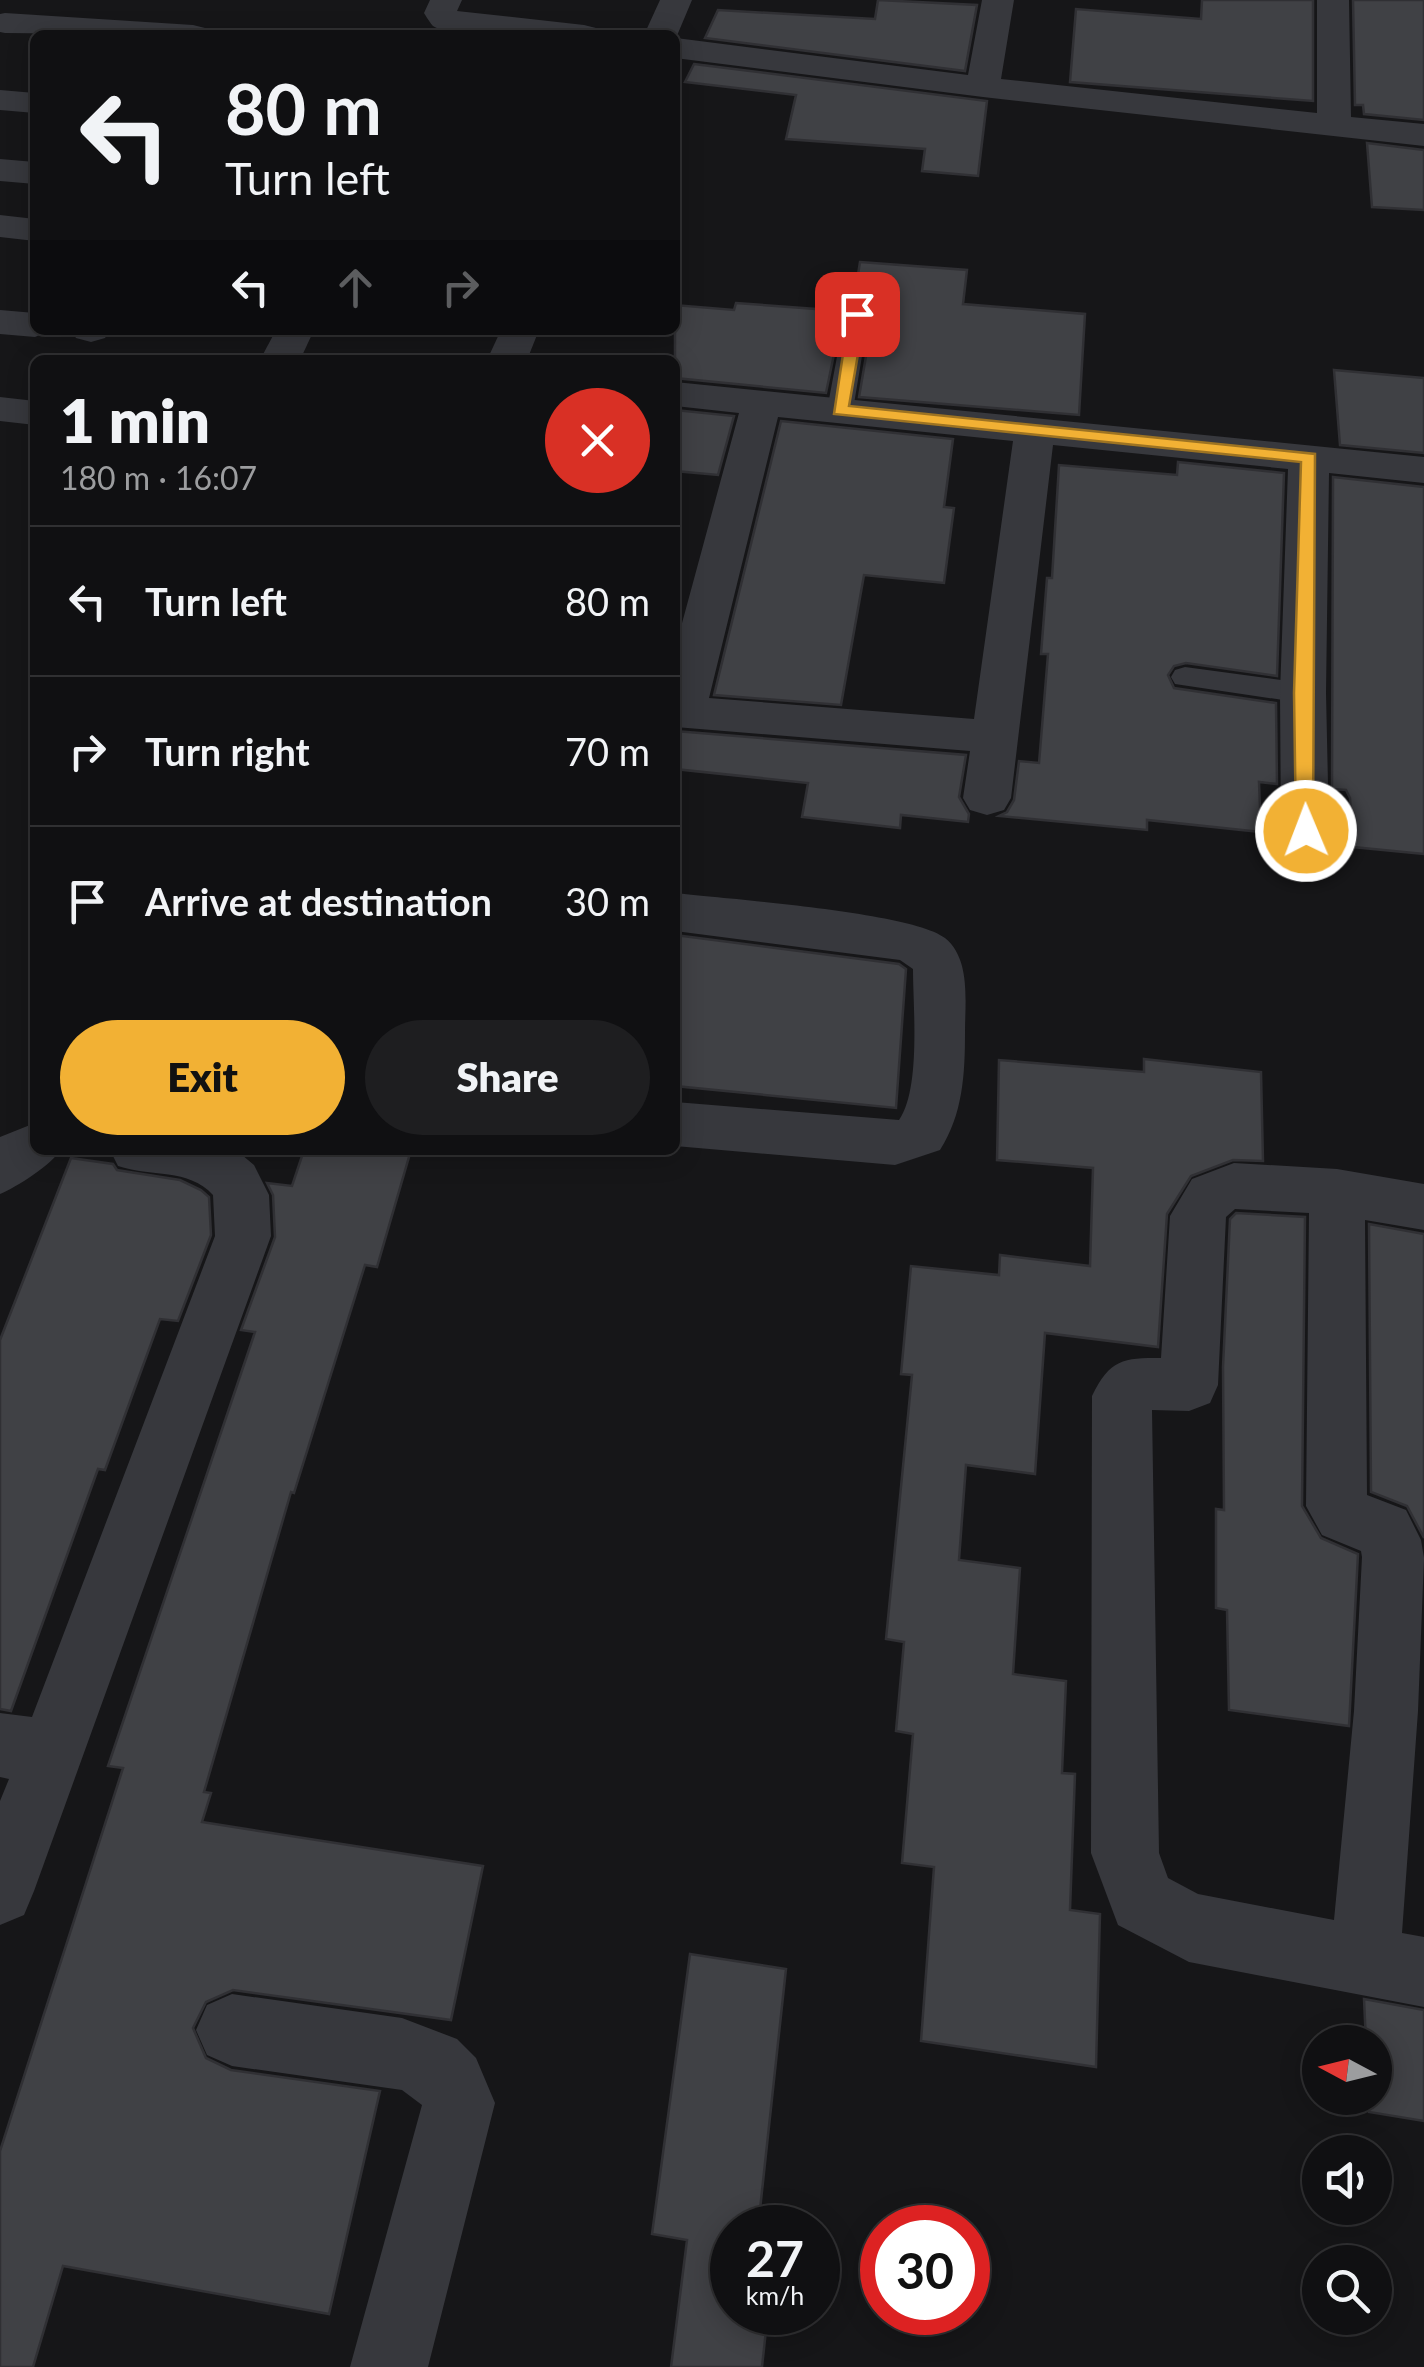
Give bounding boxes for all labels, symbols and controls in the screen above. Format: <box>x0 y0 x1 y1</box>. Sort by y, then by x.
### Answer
text: 80 m <box>225 66 382 150</box>
icon: left <box>60 70 190 200</box>
text: Turn left <box>225 151 390 205</box>
icon: left <box>223 260 278 315</box>
icon: ahead <box>328 260 383 315</box>
icon: right <box>433 260 488 315</box>
pin <box>815 272 900 357</box>
icon: arrive <box>830 287 885 342</box>
text: 1 min <box>60 384 210 456</box>
button: close <box>545 388 650 493</box>
text: 180 m · 16:07 <box>60 458 257 497</box>
icon: left <box>60 574 115 629</box>
text: Turn left <box>145 578 287 624</box>
text: 80 m <box>565 578 650 624</box>
icon: right <box>60 724 115 779</box>
text: Turn right <box>145 728 310 774</box>
text: 70 m <box>565 728 650 774</box>
position arrow <box>1254 779 1358 883</box>
icon: arrive <box>60 874 115 929</box>
text: Arrive at destination <box>145 878 492 924</box>
text: 30 m <box>565 878 650 924</box>
button: Exit <box>60 1020 345 1135</box>
button: Share <box>365 1020 650 1135</box>
north arrow <box>1302 2025 1392 2115</box>
map controls <box>1302 2025 1392 2335</box>
button: sound <box>1302 2135 1392 2225</box>
speed limit sign: 30 <box>860 2205 990 2335</box>
text: 27 <box>746 2228 804 2288</box>
button: search <box>1302 2245 1392 2335</box>
text: km/h <box>746 2280 804 2310</box>

